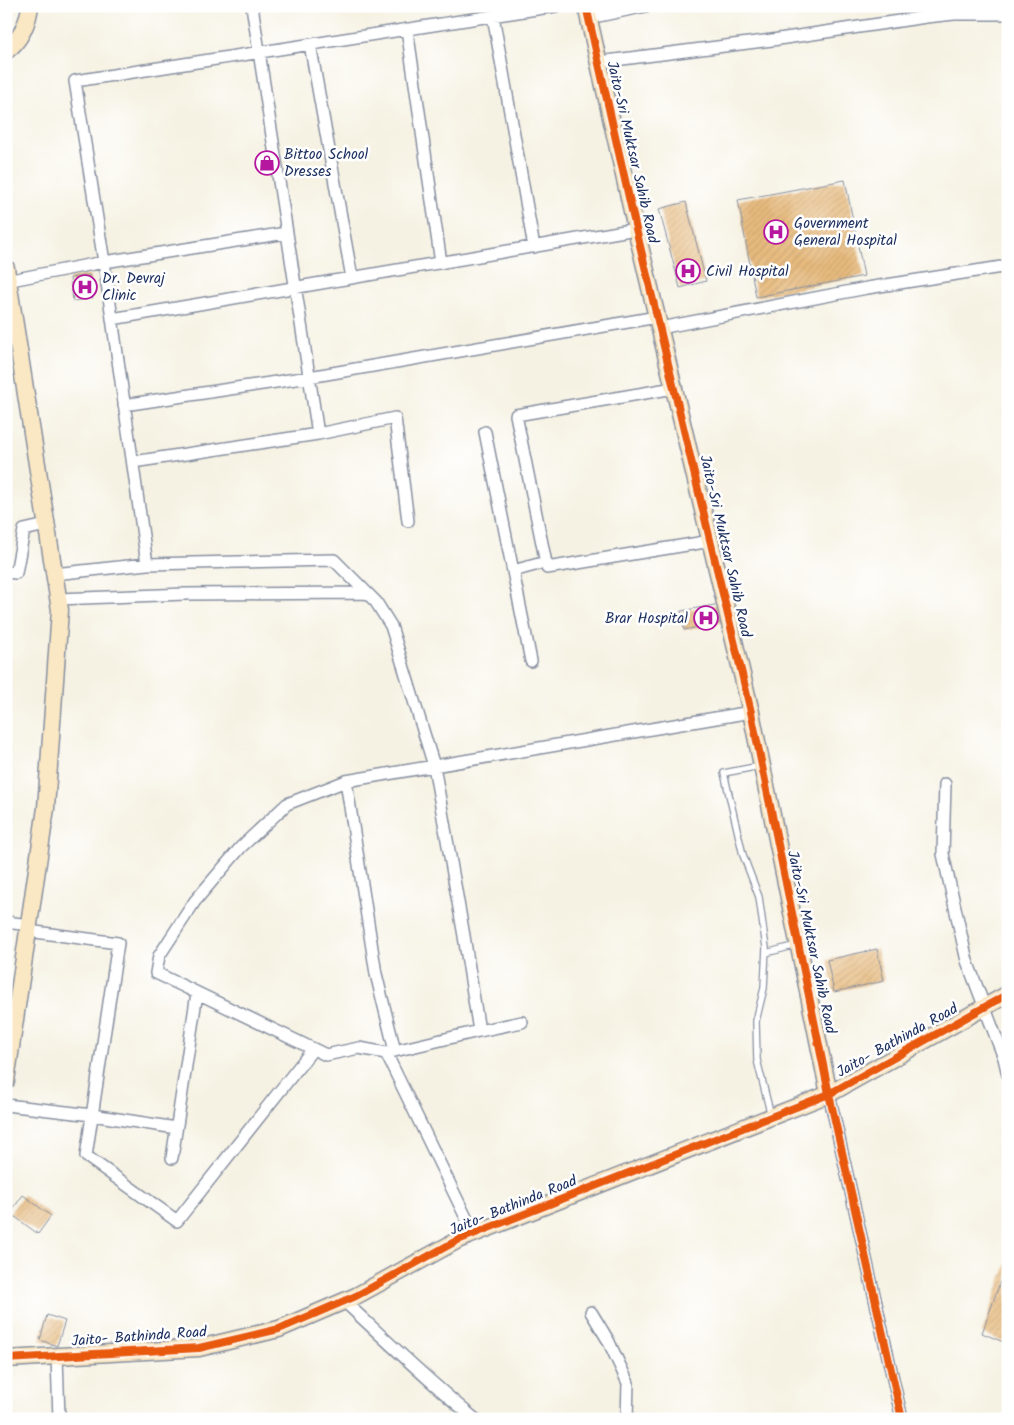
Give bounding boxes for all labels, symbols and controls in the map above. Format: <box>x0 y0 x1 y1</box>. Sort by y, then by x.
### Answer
street label: Jaito-Sri Muktsar Sahib Road <box>599 59 665 246</box>
place label: Bittoo School Dresses <box>284 143 369 184</box>
shop icon: Bittoo School Dresses <box>254 150 280 176</box>
place label: Government General Hospital <box>794 212 897 253</box>
hospital icon: Government General Hospital <box>763 219 789 245</box>
hospital icon: Civil Hospital <box>675 258 701 284</box>
place label: Civil Hospital <box>706 260 789 284</box>
place label: Dr. Devraj Clinic <box>102 267 166 308</box>
hospital icon: Dr. Devraj Clinic <box>72 274 98 300</box>
street label: Jaito-Sri Muktsar Sahib Road <box>692 453 758 640</box>
hospital icon: Brar Hospital <box>693 605 719 631</box>
place label: Brar Hospital <box>605 607 688 631</box>
street label: Jaito-Sri Muktsar Sahib Road <box>780 849 842 1036</box>
street label: Jaito- Bathinda Road <box>832 997 963 1084</box>
street label: Jaito- Bathinda Road <box>446 1169 581 1242</box>
street label: Jaito- Bathinda Road <box>71 1320 208 1354</box>

